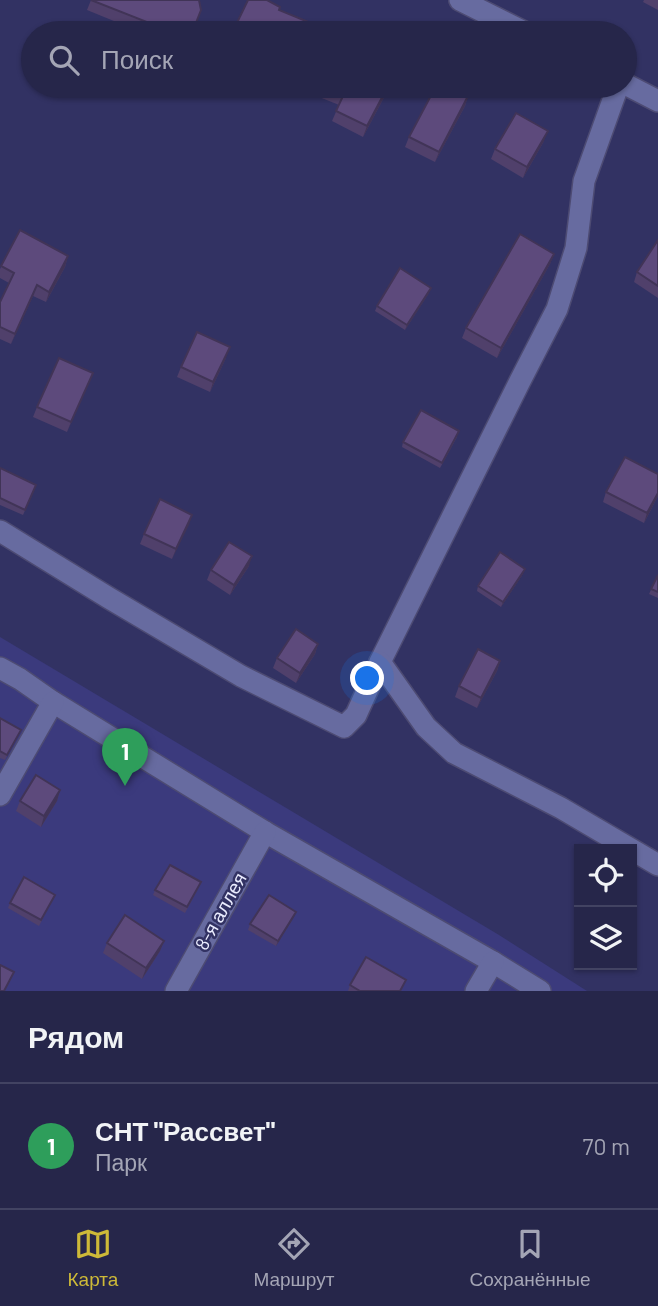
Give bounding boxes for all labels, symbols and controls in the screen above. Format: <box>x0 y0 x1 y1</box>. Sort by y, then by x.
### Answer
search box <box>21 21 637 98</box>
icon: search <box>45 41 83 79</box>
text: Поиск <box>101 43 173 74</box>
your location <box>350 661 384 695</box>
pin: 1 <box>102 728 148 786</box>
map controls <box>574 844 637 970</box>
button: locate <box>574 844 637 907</box>
street label: 8-я аллея <box>189 868 251 954</box>
button: layers <box>574 907 637 970</box>
text: Рядом <box>28 1018 124 1054</box>
text: СНТ "Рассвет" <box>95 1115 275 1146</box>
text: 1 <box>47 1132 55 1160</box>
text: 70 m <box>583 1132 630 1160</box>
text: Парк <box>95 1148 147 1176</box>
tab: Карта <box>68 1225 118 1291</box>
tab: Маршрут <box>253 1225 334 1291</box>
tab: Сохранённые <box>469 1225 590 1291</box>

